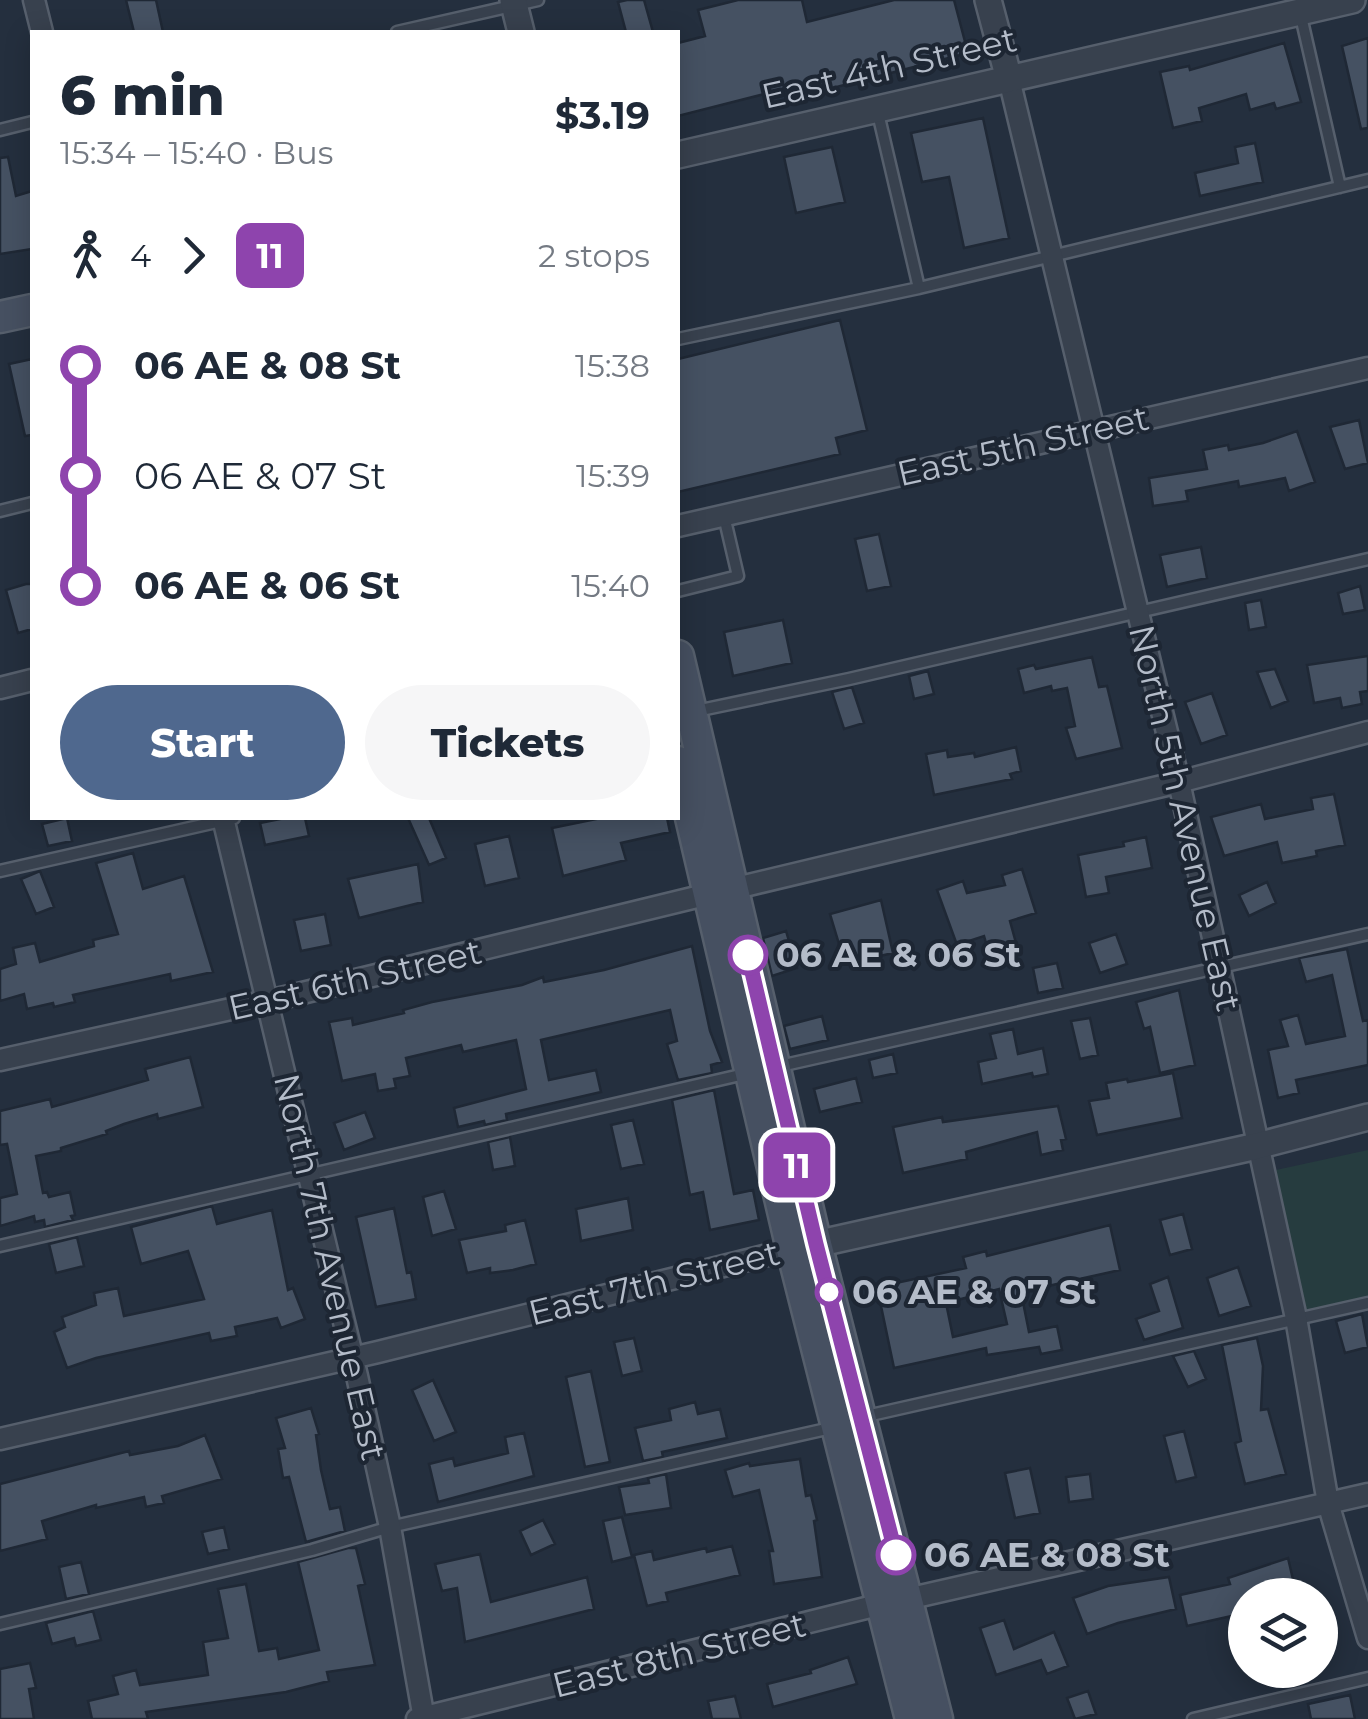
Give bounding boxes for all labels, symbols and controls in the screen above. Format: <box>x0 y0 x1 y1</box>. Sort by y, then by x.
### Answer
street label: East 4th Street <box>757 17 1021 118</box>
text: 6 min <box>60 62 225 129</box>
text: $3.19 <box>555 92 650 139</box>
text: 15:34 – 15:40 · Bus <box>60 133 333 172</box>
icon: walk <box>60 228 115 283</box>
icon: forward <box>166 228 221 283</box>
text: 11 <box>256 234 284 277</box>
text: 4 <box>130 236 151 275</box>
text: 2 stops <box>538 236 650 275</box>
text: 06 AE & 08 St <box>134 342 401 389</box>
text: 15:38 <box>575 346 650 385</box>
street label: East 5th Street <box>893 396 1153 495</box>
text: 06 AE & 07 St <box>134 452 386 499</box>
text: 15:39 <box>576 456 650 495</box>
text: 06 AE & 06 St <box>134 562 400 609</box>
text: 15:40 <box>571 566 650 605</box>
street label: North 5th Avenue East <box>1120 621 1251 1015</box>
button: Start <box>60 685 345 800</box>
button: Tickets <box>365 685 650 800</box>
street label: East 6th Street <box>224 929 486 1030</box>
place label: 06 AE & 06 St <box>776 933 1021 976</box>
marker: 06 AE & 06 St <box>729 936 767 974</box>
street label: North 7th Avenue East <box>265 1069 396 1464</box>
line badge: 11 <box>752 1132 842 1198</box>
text: 11 <box>783 1144 811 1187</box>
street label: East 7th Street <box>524 1231 784 1334</box>
place label: 06 AE & 07 St <box>852 1270 1096 1313</box>
marker: 06 AE & 07 St <box>816 1279 842 1305</box>
place label: 06 AE & 08 St <box>924 1533 1170 1576</box>
marker: 06 AE & 08 St <box>877 1536 915 1574</box>
map controls <box>1228 1578 1338 1688</box>
button: layers <box>1228 1578 1338 1688</box>
street label: East 8th Street <box>548 1602 810 1707</box>

